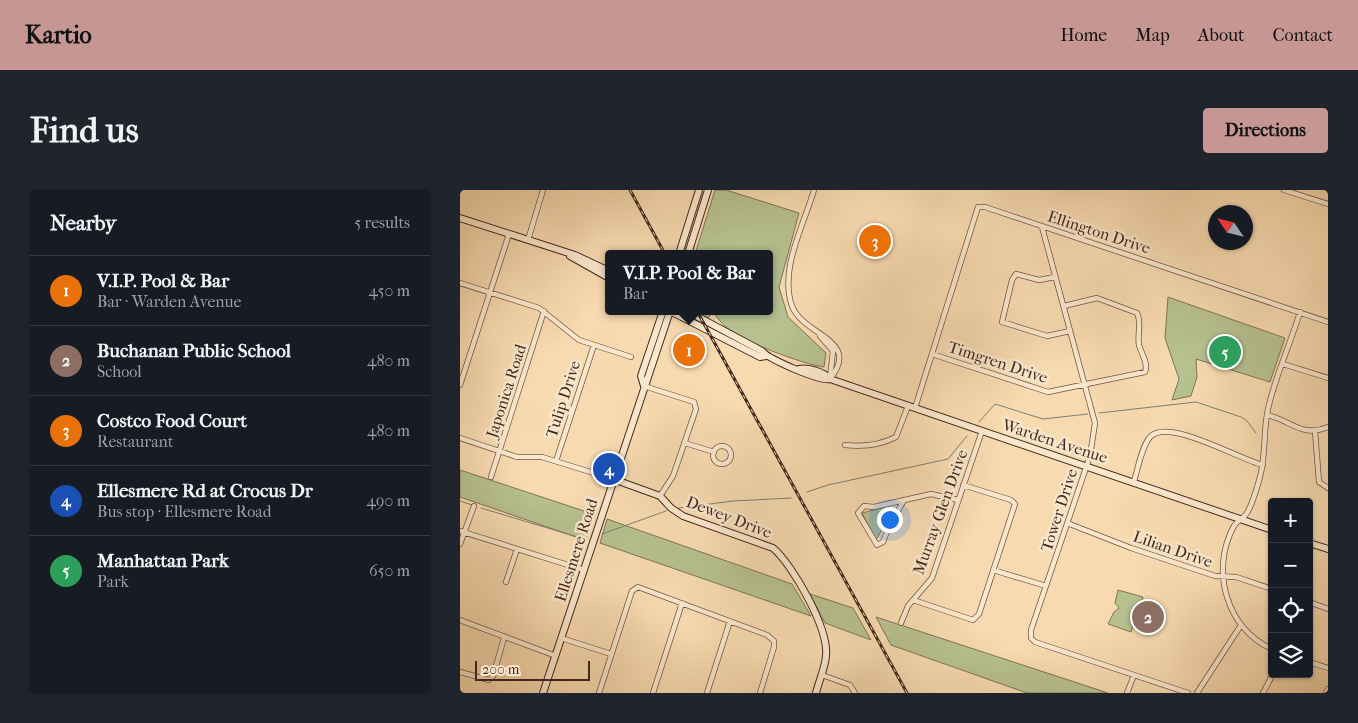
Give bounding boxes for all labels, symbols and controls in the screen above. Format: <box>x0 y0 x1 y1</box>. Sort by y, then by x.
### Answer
text: Kartio <box>25 21 92 49</box>
text: Home <box>1060 25 1107 46</box>
text: Map <box>1135 25 1170 46</box>
text: About <box>1198 25 1244 46</box>
text: Contact <box>1272 25 1333 46</box>
button: Directions <box>1203 108 1328 153</box>
text: Find us <box>30 110 139 151</box>
north arrow <box>1208 205 1253 250</box>
street label: Ellington Drive <box>1045 206 1153 258</box>
text: Nearby <box>50 211 116 235</box>
text: 5 results <box>354 213 410 232</box>
pin: 3 <box>859 222 891 260</box>
popup <box>605 250 773 315</box>
text: V.I.P. Pool & Bar <box>623 262 755 284</box>
text: V.I.P. Pool & Bar <box>97 270 229 292</box>
text: 1 <box>63 281 69 300</box>
text: 450 m <box>369 281 410 300</box>
text: Bar <box>623 284 647 303</box>
text: Bar · Warden Avenue <box>97 292 241 311</box>
pin: 1 <box>673 331 705 369</box>
pin: 5 <box>1209 333 1241 371</box>
street label: Timgren Drive <box>946 337 1050 387</box>
text: Buchanan Public School <box>97 340 291 362</box>
street label: Japonica Road <box>481 342 530 442</box>
text: 2 <box>62 351 70 370</box>
text: 480 m <box>367 351 410 370</box>
street label: Tulip Drive <box>542 358 584 440</box>
text: School <box>97 362 142 381</box>
text: Costco Food Court <box>97 410 247 432</box>
street label: Warden Avenue <box>999 415 1110 467</box>
text: 3 <box>63 421 69 440</box>
text: 480 m <box>367 421 410 440</box>
text: Restaurant <box>97 432 173 451</box>
street label: Murray Glen Drive <box>909 447 971 577</box>
pin: 4 <box>593 450 625 488</box>
street label: Tower Drive <box>1037 466 1081 554</box>
text: Ellesmere Rd at Crocus Dr <box>97 480 313 502</box>
text: 4 <box>61 491 71 510</box>
text: 490 m <box>367 491 410 510</box>
street label: Dewey Drive <box>683 492 775 542</box>
street label: Ellesmere Road <box>550 496 602 604</box>
map controls <box>1268 498 1313 678</box>
button: + <box>1268 498 1313 543</box>
text: Bus stop · Ellesmere Road <box>97 502 271 521</box>
your location <box>877 507 903 533</box>
street label: Lilian Drive <box>1131 527 1215 571</box>
button: − <box>1268 543 1313 588</box>
text: Manhattan Park <box>97 550 229 572</box>
text: 5 <box>63 561 69 580</box>
text: 650 m <box>369 561 410 580</box>
text: Park <box>97 572 129 591</box>
button: locate <box>1268 588 1313 633</box>
pin: 2 <box>1132 598 1164 636</box>
button: layers <box>1268 633 1313 678</box>
scale bar <box>475 658 590 681</box>
text: 200 m <box>482 661 519 678</box>

